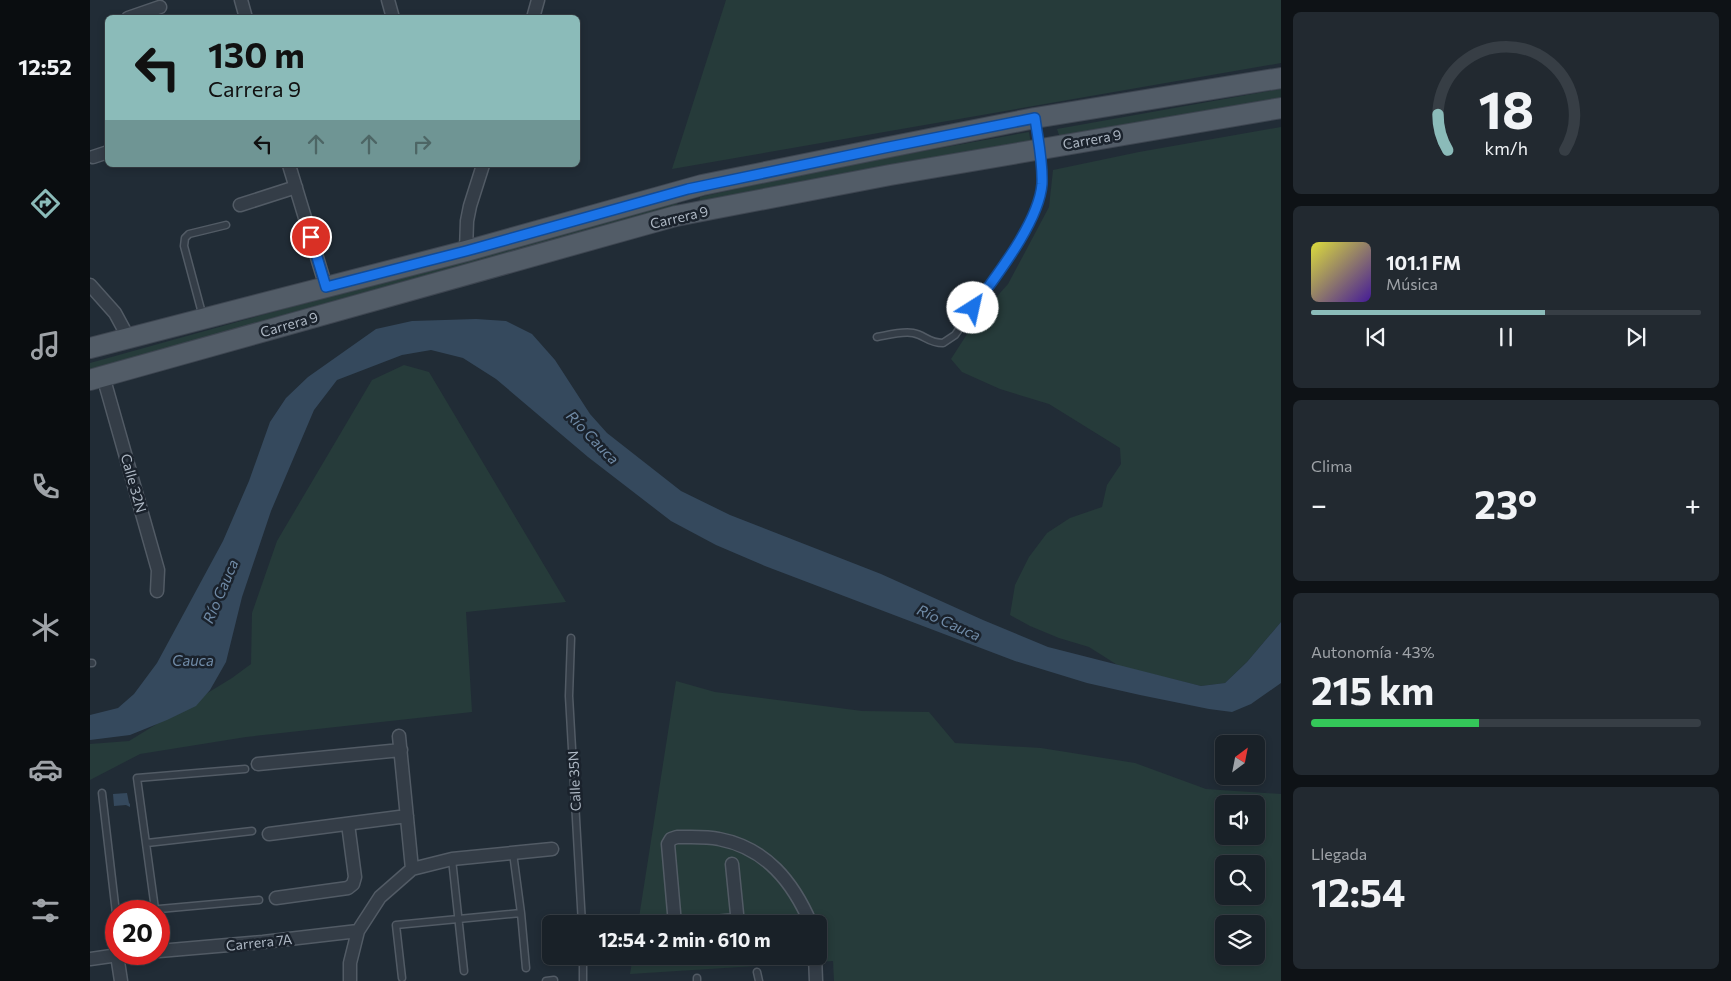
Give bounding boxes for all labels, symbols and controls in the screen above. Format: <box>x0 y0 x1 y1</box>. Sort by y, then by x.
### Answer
text: 130 m <box>208 32 305 75</box>
icon: left <box>125 35 190 100</box>
text: 12:52 <box>18 53 72 80</box>
text: Carrera 9 <box>208 75 301 102</box>
text: 18 <box>1478 76 1534 140</box>
street label: Carrera 9 <box>1061 125 1123 153</box>
icon: left <box>249 130 277 158</box>
icon: ahead <box>302 130 330 158</box>
icon: ahead <box>355 130 383 158</box>
icon: right <box>408 130 436 158</box>
text: km/h <box>1484 137 1528 159</box>
icon: directions <box>28 186 63 221</box>
street label: Carrera 9 <box>648 202 710 232</box>
pin <box>290 216 332 258</box>
icon: arrive <box>297 223 325 251</box>
text: 101.1 FM <box>1386 251 1461 274</box>
text: Música <box>1386 274 1438 293</box>
position arrow <box>946 281 998 333</box>
street label: Carrera 9 <box>258 308 320 340</box>
icon: previous <box>1362 323 1390 351</box>
icon: pause <box>1492 323 1520 351</box>
icon: next <box>1622 323 1650 351</box>
icon: music <box>28 328 63 363</box>
water label: Río Cauca <box>563 406 623 468</box>
street label: Calle 32N <box>118 452 150 514</box>
text: Clima <box>1311 456 1352 475</box>
icon: phone <box>28 469 63 504</box>
text: 23° <box>1474 480 1537 527</box>
text: − <box>1311 487 1327 521</box>
text: + <box>1685 487 1701 521</box>
water label: Río Cauca <box>199 556 242 626</box>
water label: Río Cauca <box>915 600 984 644</box>
icon: climate <box>28 610 63 645</box>
text: Autonomía · 43% <box>1311 642 1435 661</box>
water label: Cauca <box>172 651 214 669</box>
text: 215 km <box>1311 666 1434 713</box>
north arrow <box>1215 735 1265 785</box>
map controls <box>1215 735 1265 965</box>
street label: Calle 35N <box>564 750 584 812</box>
icon: car <box>28 752 63 787</box>
button: sound <box>1215 795 1265 845</box>
text: Llegada <box>1311 844 1367 863</box>
button: search <box>1215 855 1265 905</box>
text: 12:54 <box>1311 868 1405 915</box>
icon: filters <box>28 893 63 928</box>
speed limit sign: 20 <box>105 900 170 965</box>
button: layers <box>1215 915 1265 965</box>
text: 12:54 · 2 min · 610 m <box>598 928 771 951</box>
street label: Carrera 7A <box>225 930 293 954</box>

